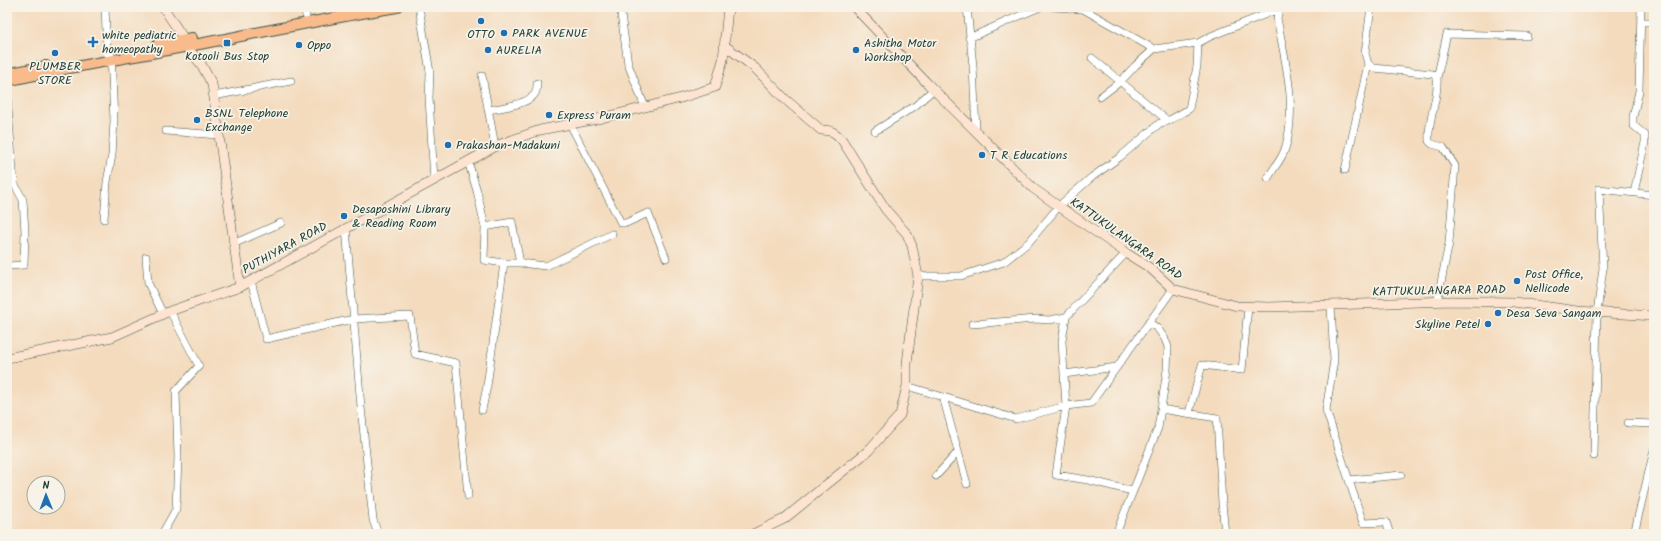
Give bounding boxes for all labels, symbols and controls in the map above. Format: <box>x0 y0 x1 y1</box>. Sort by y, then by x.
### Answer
marker: OTTO <box>476 16 486 26</box>
place label: PARK AVENUE <box>512 24 589 43</box>
place label: OTTO <box>467 25 495 44</box>
place label: white pediatric homeopathy <box>102 26 177 59</box>
marker: PARK AVENUE <box>499 28 509 38</box>
place label: Ashitha Motor Workshop <box>864 34 937 67</box>
marker: white pediatric homeopathy <box>87 36 99 48</box>
place label: Oppo <box>307 36 331 55</box>
marker: Kotooli Bus Stop <box>222 38 232 48</box>
marker: Oppo <box>294 40 304 50</box>
place label: AURELIA <box>496 41 542 60</box>
marker: AURELIA <box>483 45 493 55</box>
marker: Ashitha Motor Workshop <box>851 45 861 55</box>
place label: Kotooli Bus Stop <box>185 47 269 66</box>
marker: PLUMBER STORE <box>50 48 60 58</box>
place label: PLUMBER STORE <box>29 57 81 90</box>
place label: BSNL Telephone Exchange <box>205 104 289 137</box>
place label: Express Puram <box>557 106 631 125</box>
marker: Express Puram <box>544 110 554 120</box>
marker: BSNL Telephone Exchange <box>192 115 202 125</box>
place label: Prakashan-Madakuni <box>456 136 561 155</box>
marker: Prakashan-Madakuni <box>443 140 453 150</box>
place label: T R Educations <box>990 146 1067 165</box>
marker: T R Educations <box>977 150 987 160</box>
street label: KATTUKULANGARA ROAD <box>1066 193 1186 285</box>
place label: Desaposhini Library & Reading Room <box>352 200 451 233</box>
marker: Desaposhini Library & Reading Room <box>339 211 349 221</box>
street label: PUTHIYARA ROAD <box>239 217 331 279</box>
place label: Post Office, Nellicode <box>1525 265 1583 298</box>
marker: Post Office, Nellicode <box>1512 276 1522 286</box>
street label: KATTUKULANGARA ROAD <box>1372 280 1506 302</box>
place label: Desa Seva Sangam <box>1506 304 1602 323</box>
marker: Desa Seva Sangam <box>1493 308 1503 318</box>
place label: Skyline Petel <box>1415 315 1480 334</box>
marker: Skyline Petel <box>1483 319 1493 329</box>
north arrow <box>26 475 66 515</box>
text: N <box>42 477 50 495</box>

